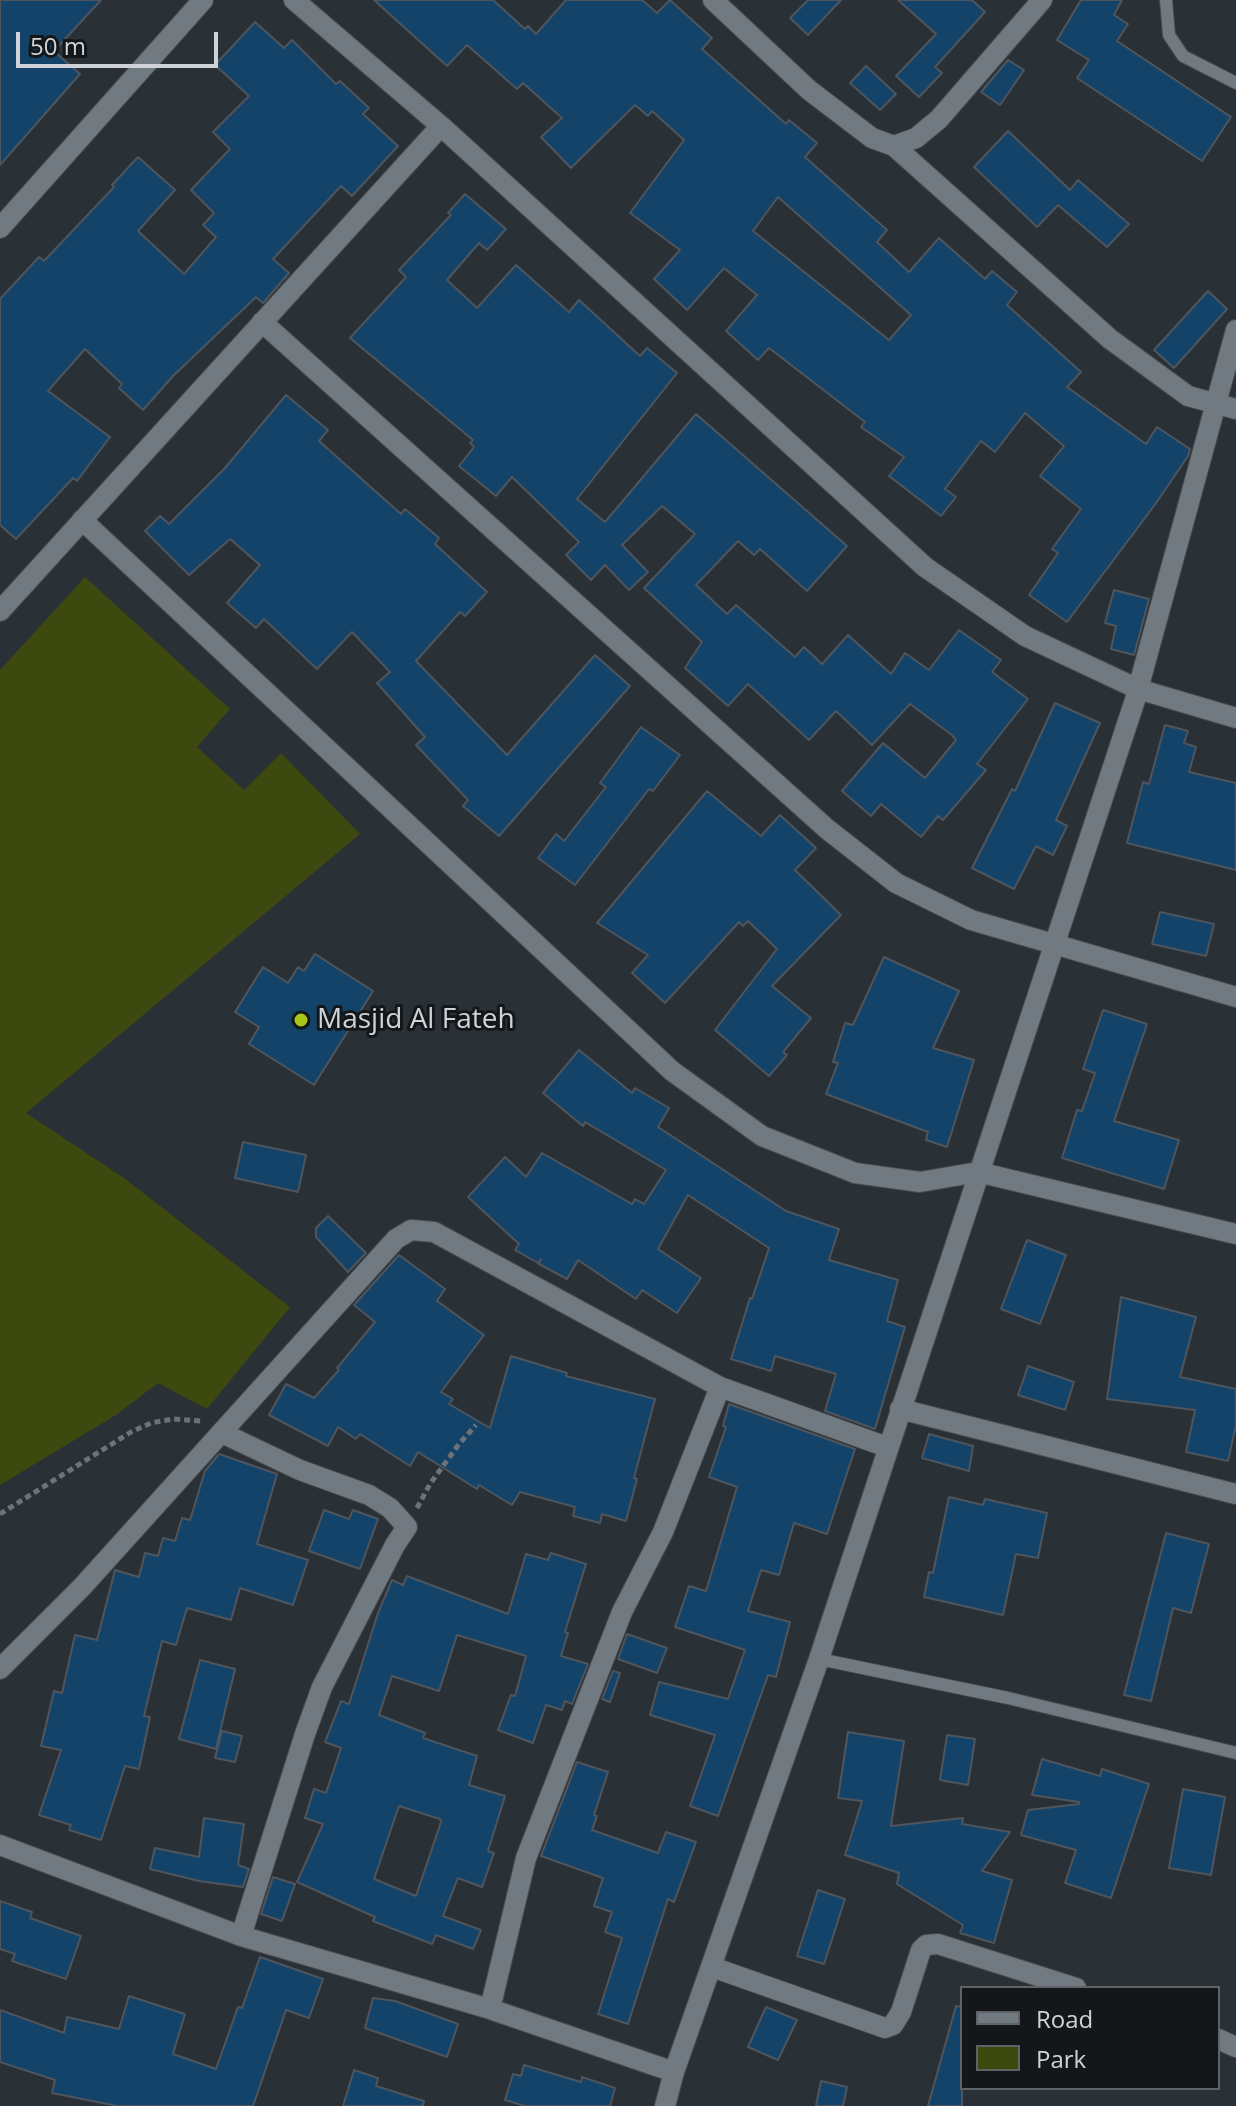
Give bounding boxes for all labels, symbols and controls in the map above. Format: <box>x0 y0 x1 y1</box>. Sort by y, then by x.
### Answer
scale bar <box>20 16 222 66</box>
text: 50 m <box>30 29 86 62</box>
place label: Masjid Al Fateh <box>317 1003 515 1037</box>
marker: Masjid Al Fateh <box>292 1011 310 1029</box>
legend <box>960 1986 1220 2090</box>
text: Road <box>1036 2002 1093 2035</box>
text: Park <box>1036 2042 1086 2075</box>

